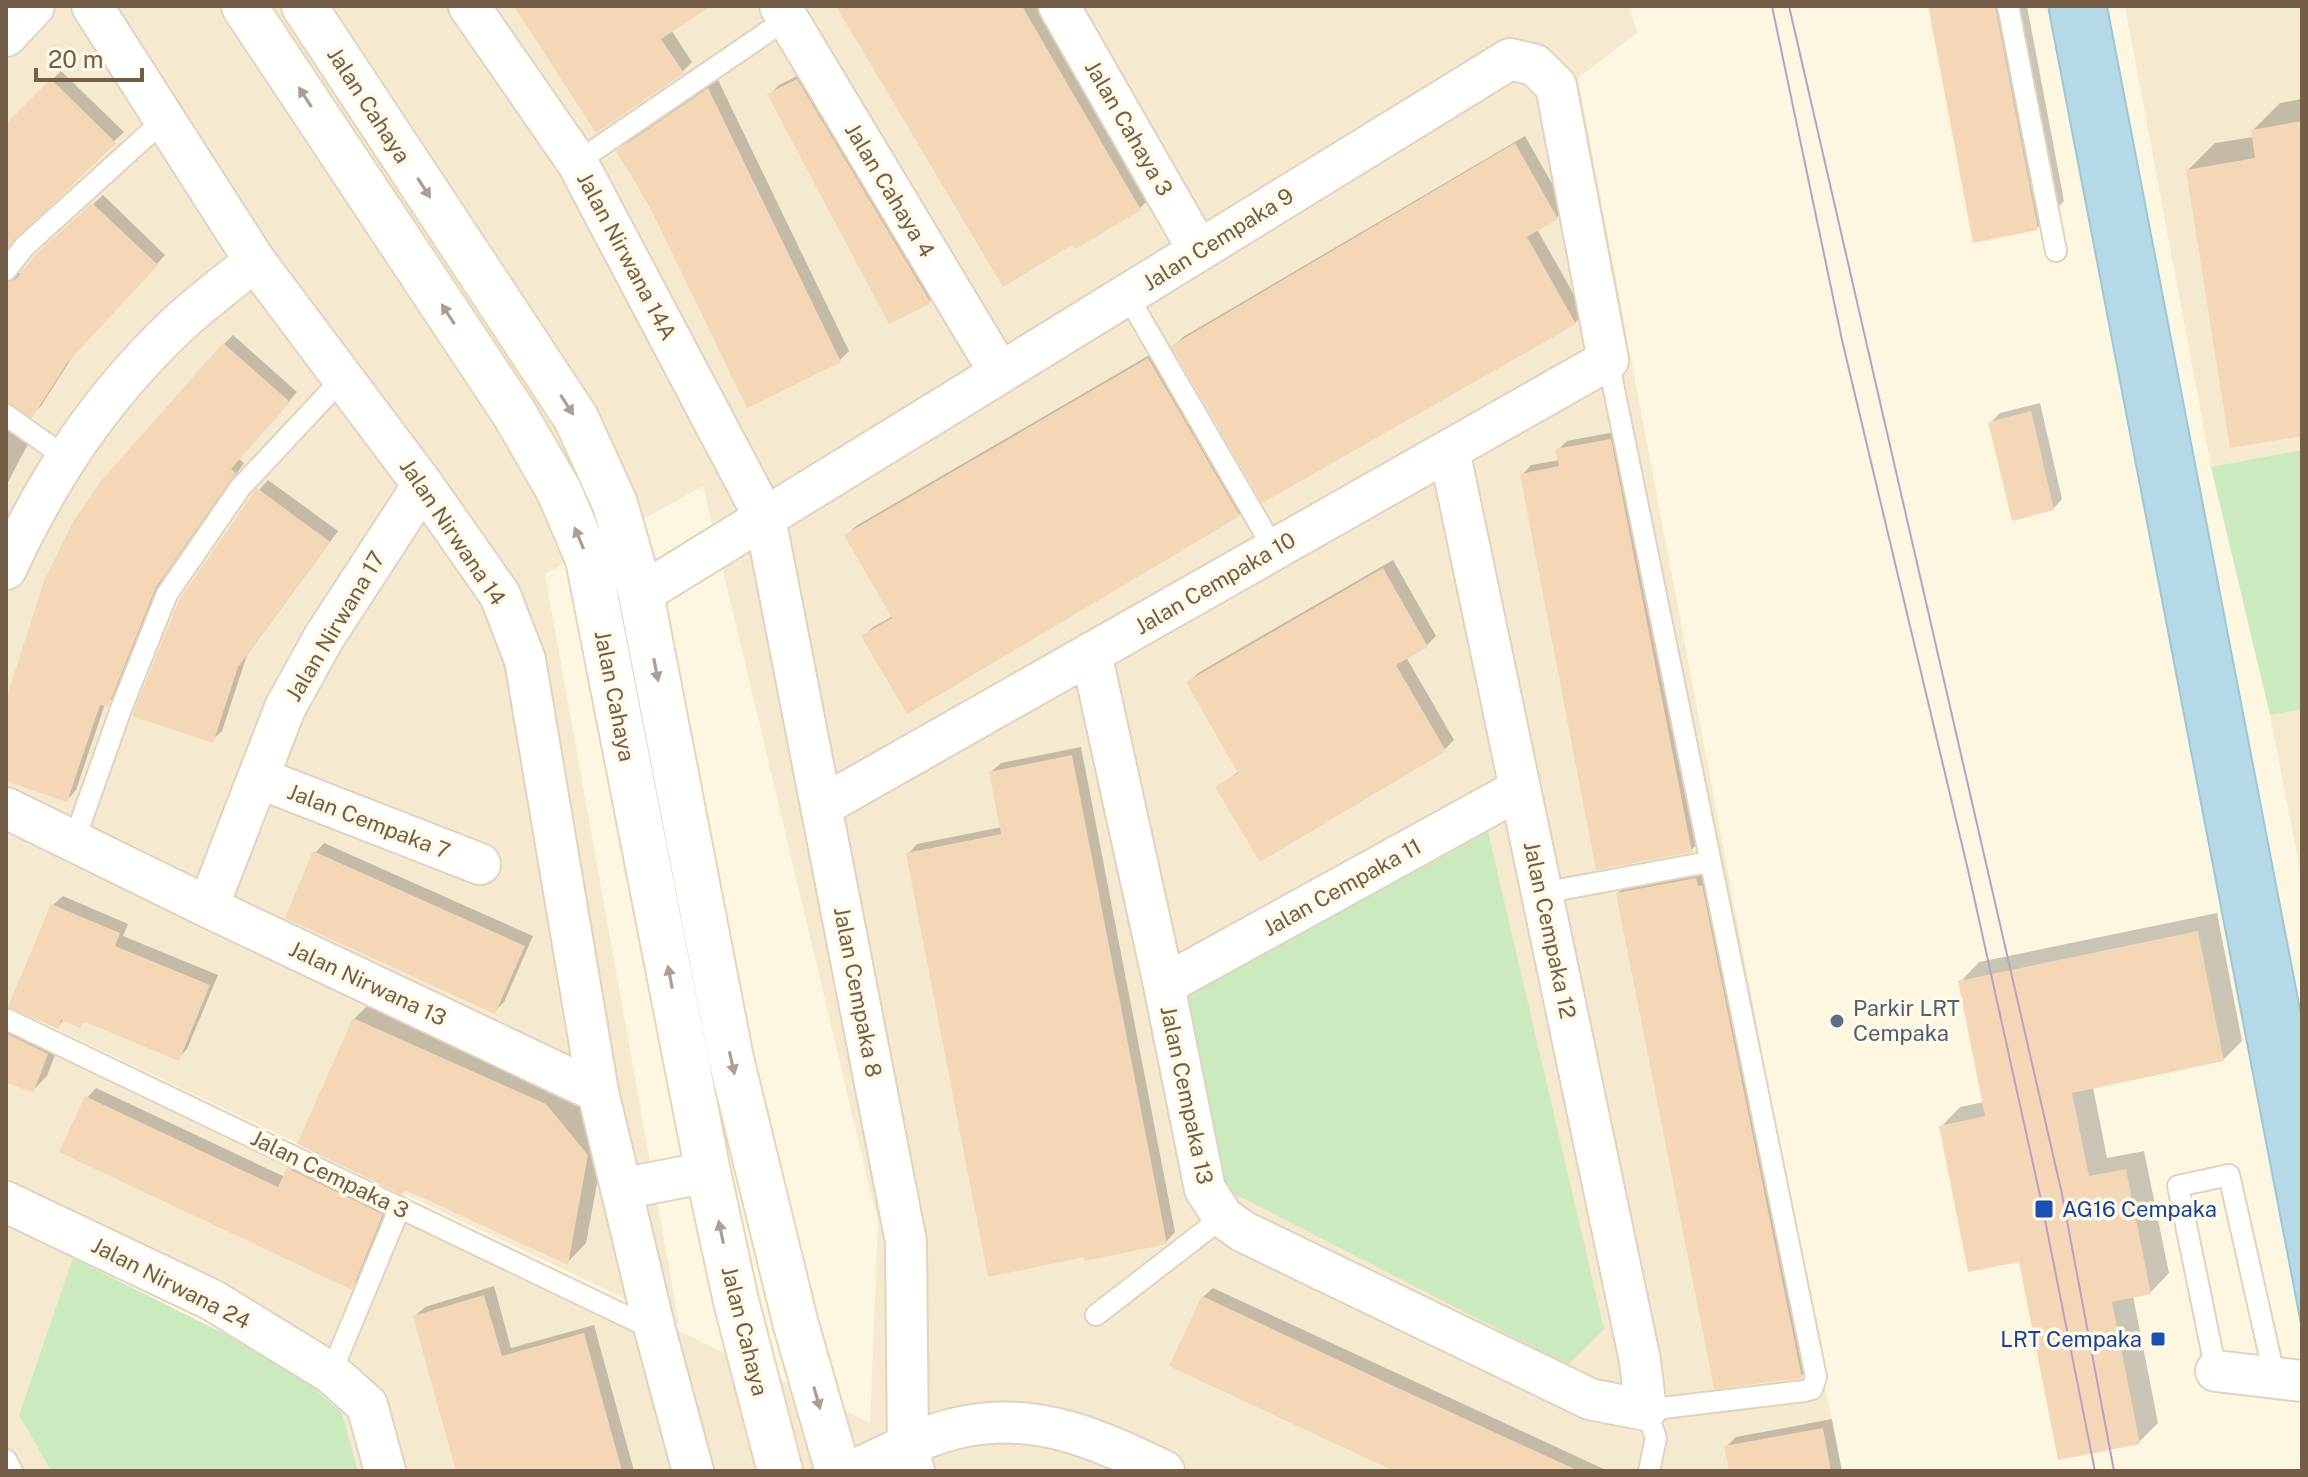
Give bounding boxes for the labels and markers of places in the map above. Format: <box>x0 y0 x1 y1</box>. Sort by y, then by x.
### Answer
place label: Parkir LRT Cempaka <box>1853 995 1960 1046</box>
marker: Parkir LRT Cempaka <box>1828 1012 1846 1030</box>
place label: AG16 Cempaka <box>2062 1196 2217 1222</box>
marker: AG16 Cempaka <box>2033 1198 2055 1220</box>
place label: LRT Cempaka <box>2000 1326 2142 1352</box>
marker: LRT Cempaka <box>2149 1330 2167 1348</box>

